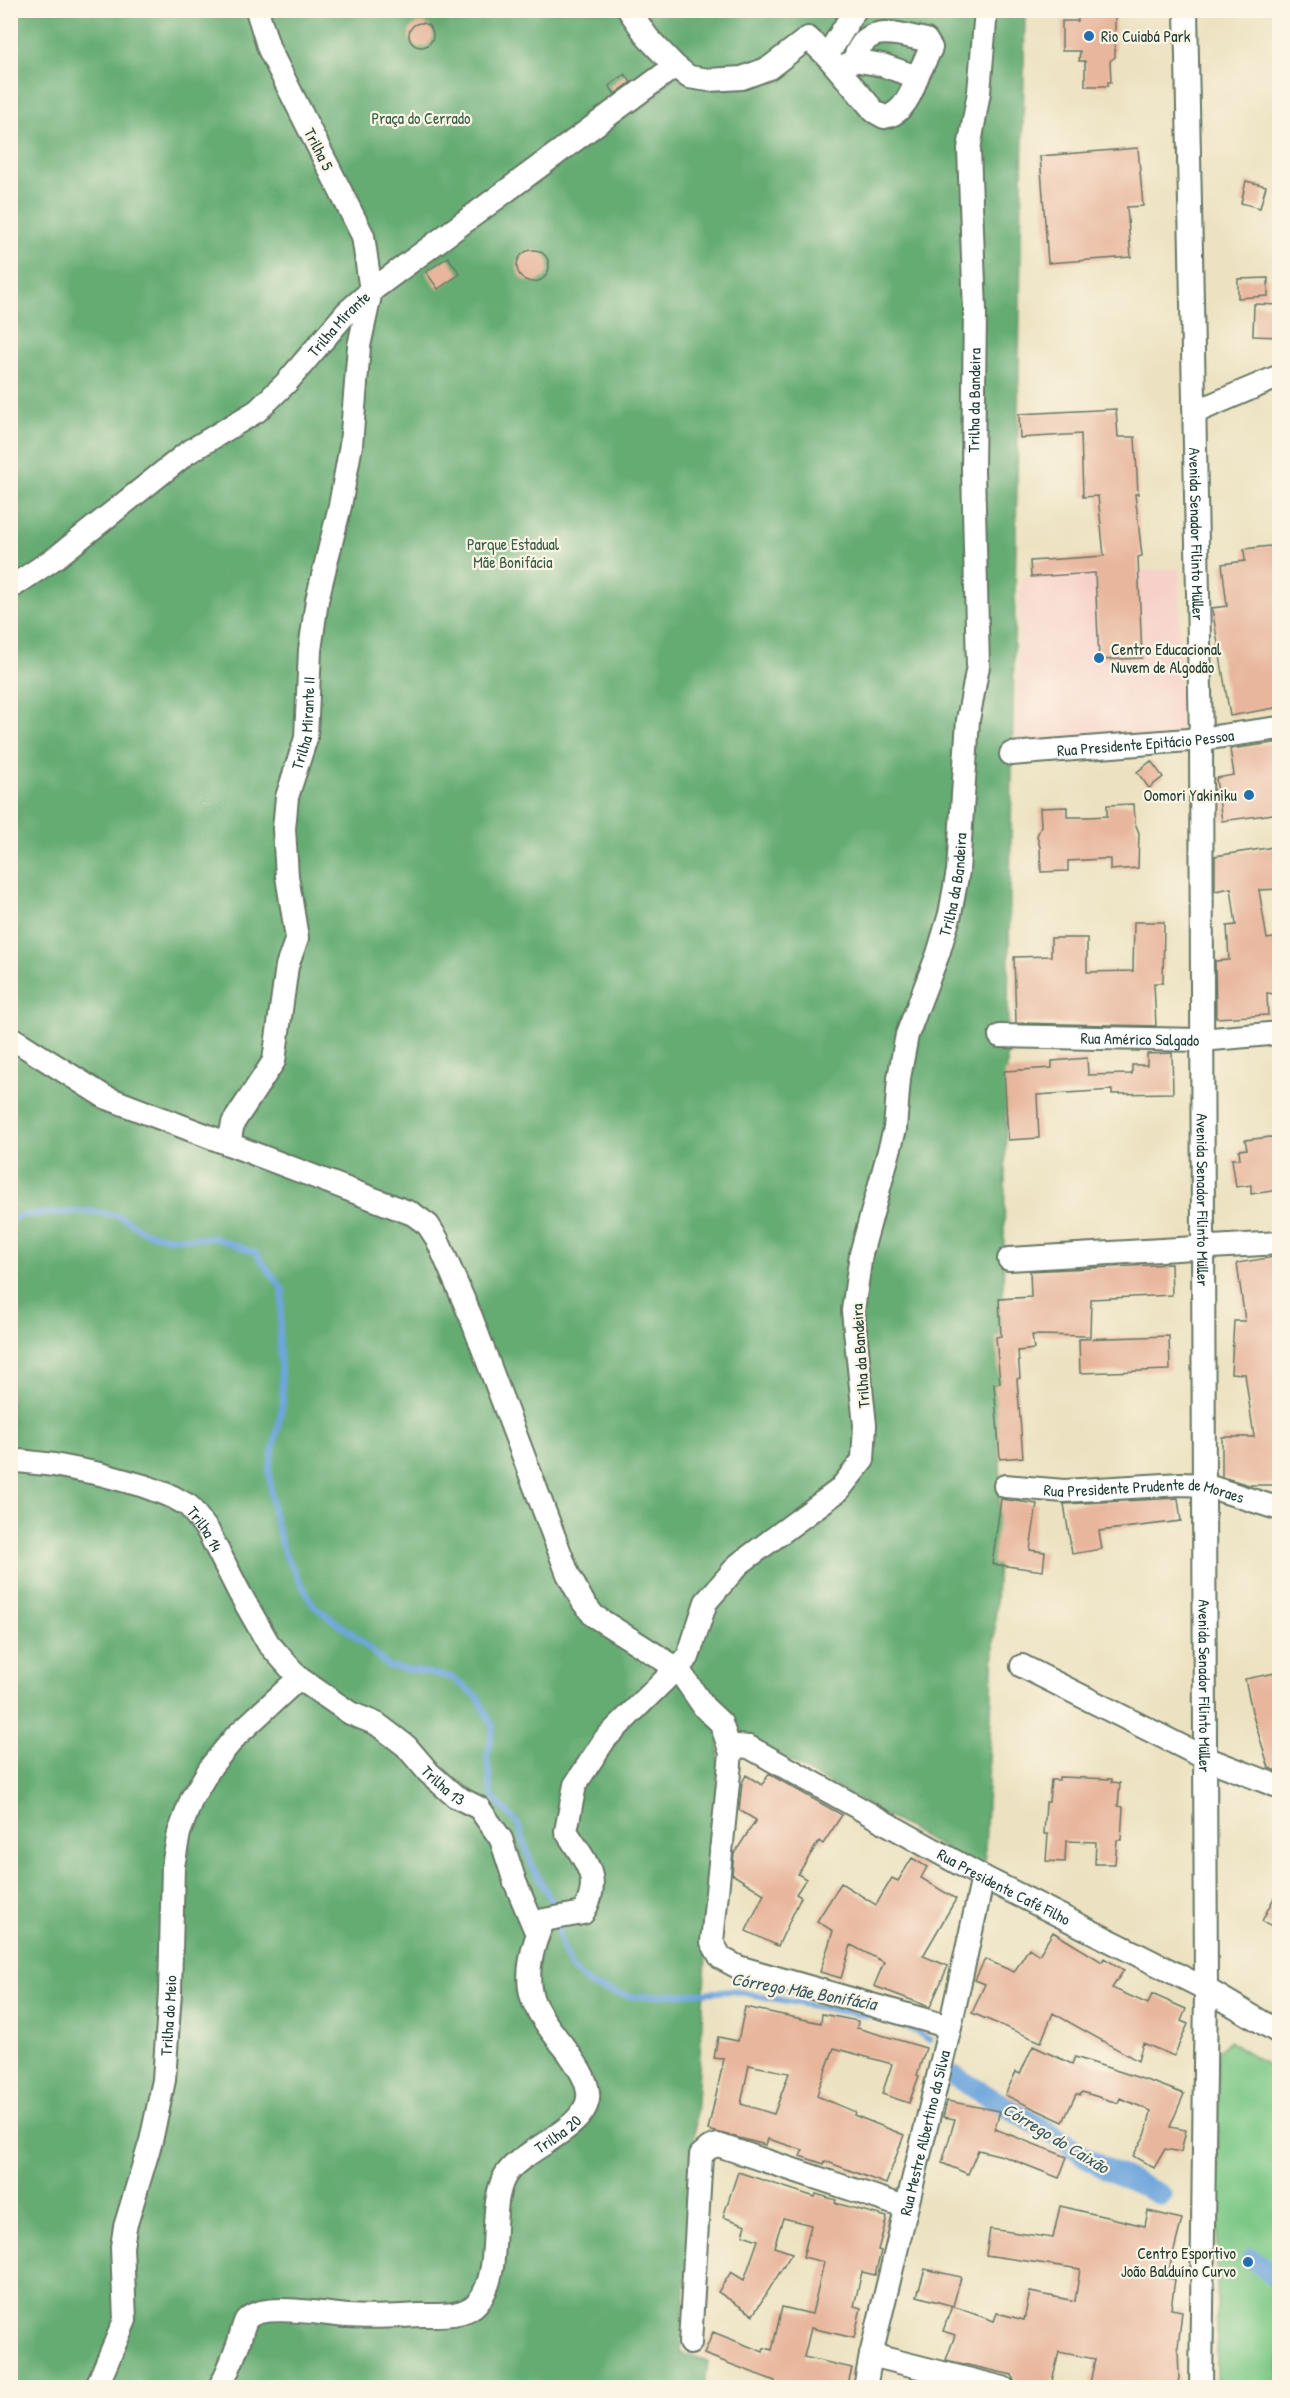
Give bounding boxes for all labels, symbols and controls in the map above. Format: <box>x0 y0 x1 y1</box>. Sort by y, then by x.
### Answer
place label: Rio Cuiabá Park <box>1101 25 1191 47</box>
marker: Rio Cuiabá Park <box>1082 29 1096 43</box>
park label: Praça do Cerrado <box>371 107 471 129</box>
street label: Trilha 5 <box>299 124 339 174</box>
street label: Trilha Mirante <box>302 285 375 362</box>
street label: Trilha da Bandeira <box>962 348 986 453</box>
street label: Avenida Senador Filinto Müller <box>1184 447 1210 621</box>
park label: Parque Estadual Mãe Bonifácia <box>467 533 560 573</box>
place label: Centro Educacional Nuvem de Algodão <box>1111 638 1222 678</box>
marker: Centro Educacional Nuvem de Algodão <box>1092 651 1106 665</box>
street label: Trilha Mirante II <box>286 676 320 772</box>
street label: Rua Presidente Epitácio Pessoa <box>1056 724 1235 761</box>
place label: Oomori Yakiniku <box>1143 784 1238 806</box>
marker: Oomori Yakiniku <box>1242 788 1256 802</box>
street label: Trilha da Bandeira <box>933 832 972 939</box>
street label: Rua Américo Salgado <box>1080 1027 1200 1051</box>
street label: Avenida Senador Filinto Müller <box>1191 1113 1214 1286</box>
street label: Trilha da Bandeira <box>845 1303 875 1409</box>
street label: Rua Presidente Prudente de Moraes <box>1043 1473 1247 1508</box>
street label: Trilha 14 <box>182 1502 228 1555</box>
street label: Avenida Senador Filinto Müller <box>1193 1599 1216 1772</box>
street label: Trilha 13 <box>416 1761 469 1810</box>
street label: Rua Presidente Café Filho <box>934 1843 1075 1930</box>
water label: Córrego Mãe Bonifácia <box>730 1966 880 2016</box>
street label: Trilha do Meio <box>155 1975 181 2057</box>
street label: Rua Mestre Albertino da Silva <box>894 2048 955 2218</box>
water label: Córrego do Caixão <box>998 2097 1115 2180</box>
street label: Trilha 20 <box>530 2110 586 2158</box>
place label: Centro Esportivo João Balduíno Curvo <box>1121 2242 1237 2282</box>
marker: Centro Esportivo João Balduíno Curvo <box>1241 2255 1255 2269</box>

